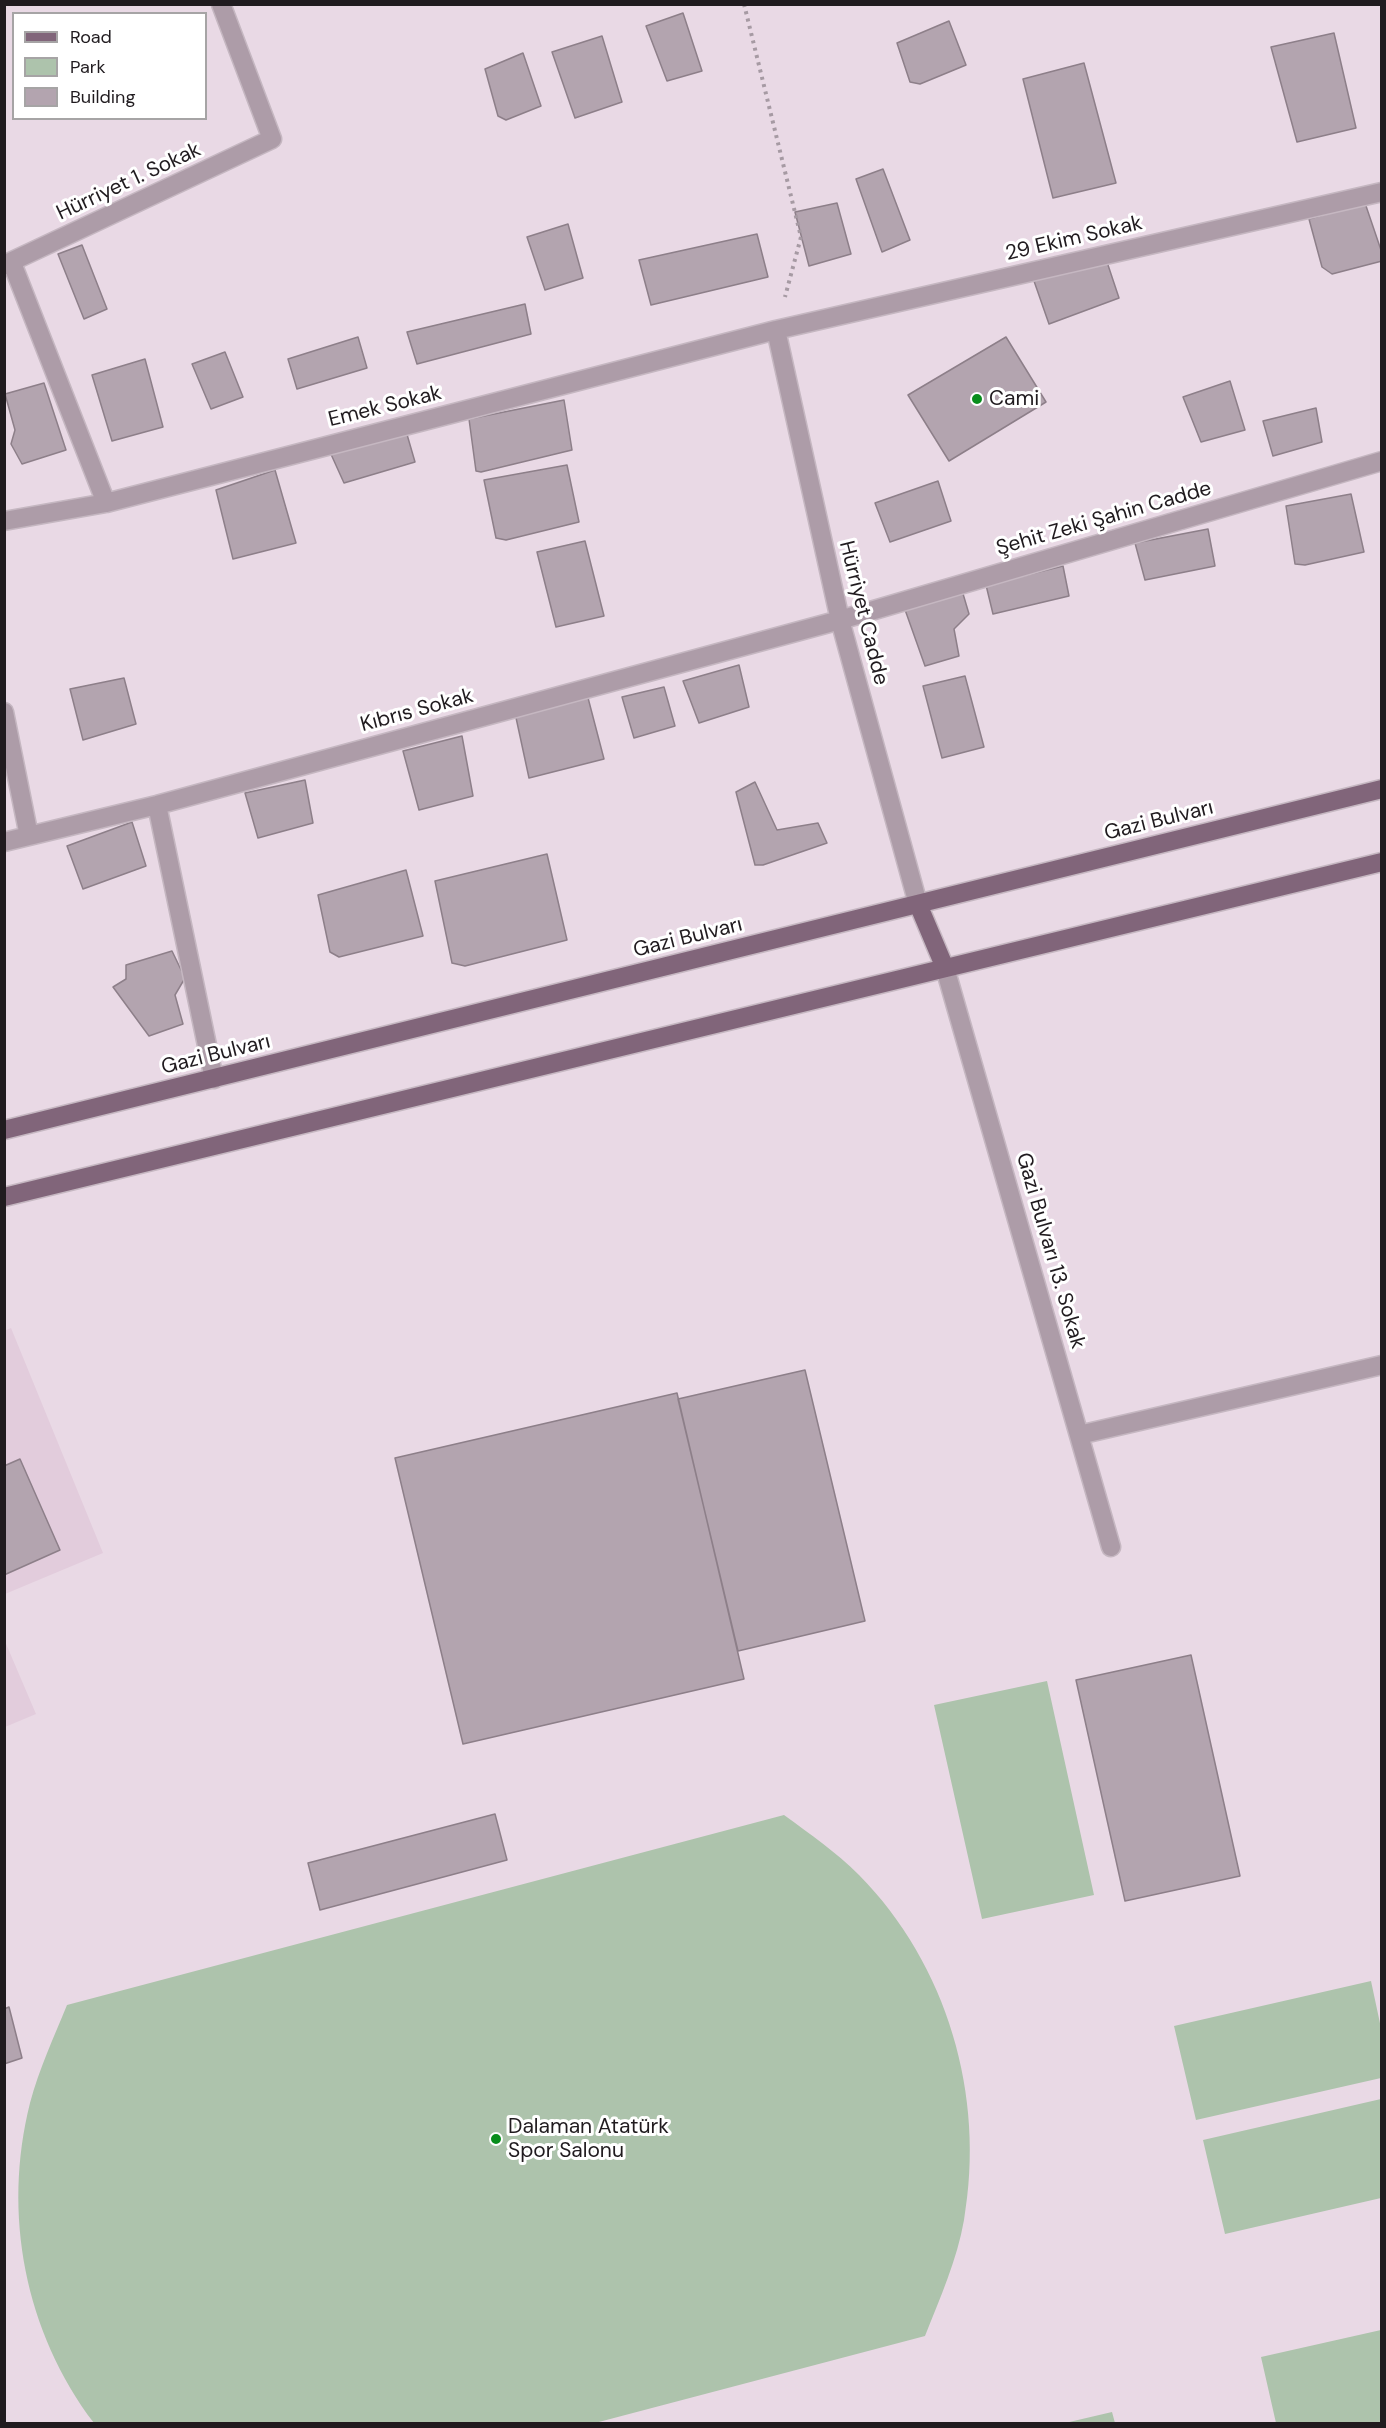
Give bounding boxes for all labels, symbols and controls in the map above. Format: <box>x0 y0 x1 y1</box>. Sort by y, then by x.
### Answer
legend <box>12 12 207 120</box>
text: Road <box>70 25 112 49</box>
text: Park <box>70 55 106 79</box>
text: Building <box>70 85 135 109</box>
street label: Hürriyet 1. Sokak <box>53 138 205 226</box>
street label: 29 Ekim Sokak <box>1003 211 1145 267</box>
street label: Emek Sokak <box>326 381 444 433</box>
place label: Cami <box>989 386 1039 412</box>
marker: Cami <box>970 392 984 406</box>
street label: Şehit Zeki Şahin Cadde <box>994 476 1214 562</box>
street label: Hürriyet Cadde <box>833 538 893 688</box>
street label: Kıbrıs Sokak <box>358 684 476 738</box>
street label: Gazi Bulvarı <box>1102 795 1216 847</box>
street label: Gazi Bulvarı <box>631 912 745 964</box>
street label: Gazi Bulvarı <box>159 1029 273 1081</box>
street label: Gazi Bulvarı 13. Sokak <box>1010 1150 1090 1352</box>
place label: Dalaman Atatürk Spor Salonu <box>508 2114 669 2164</box>
marker: Dalaman Atatürk Spor Salonu <box>489 2132 503 2146</box>

